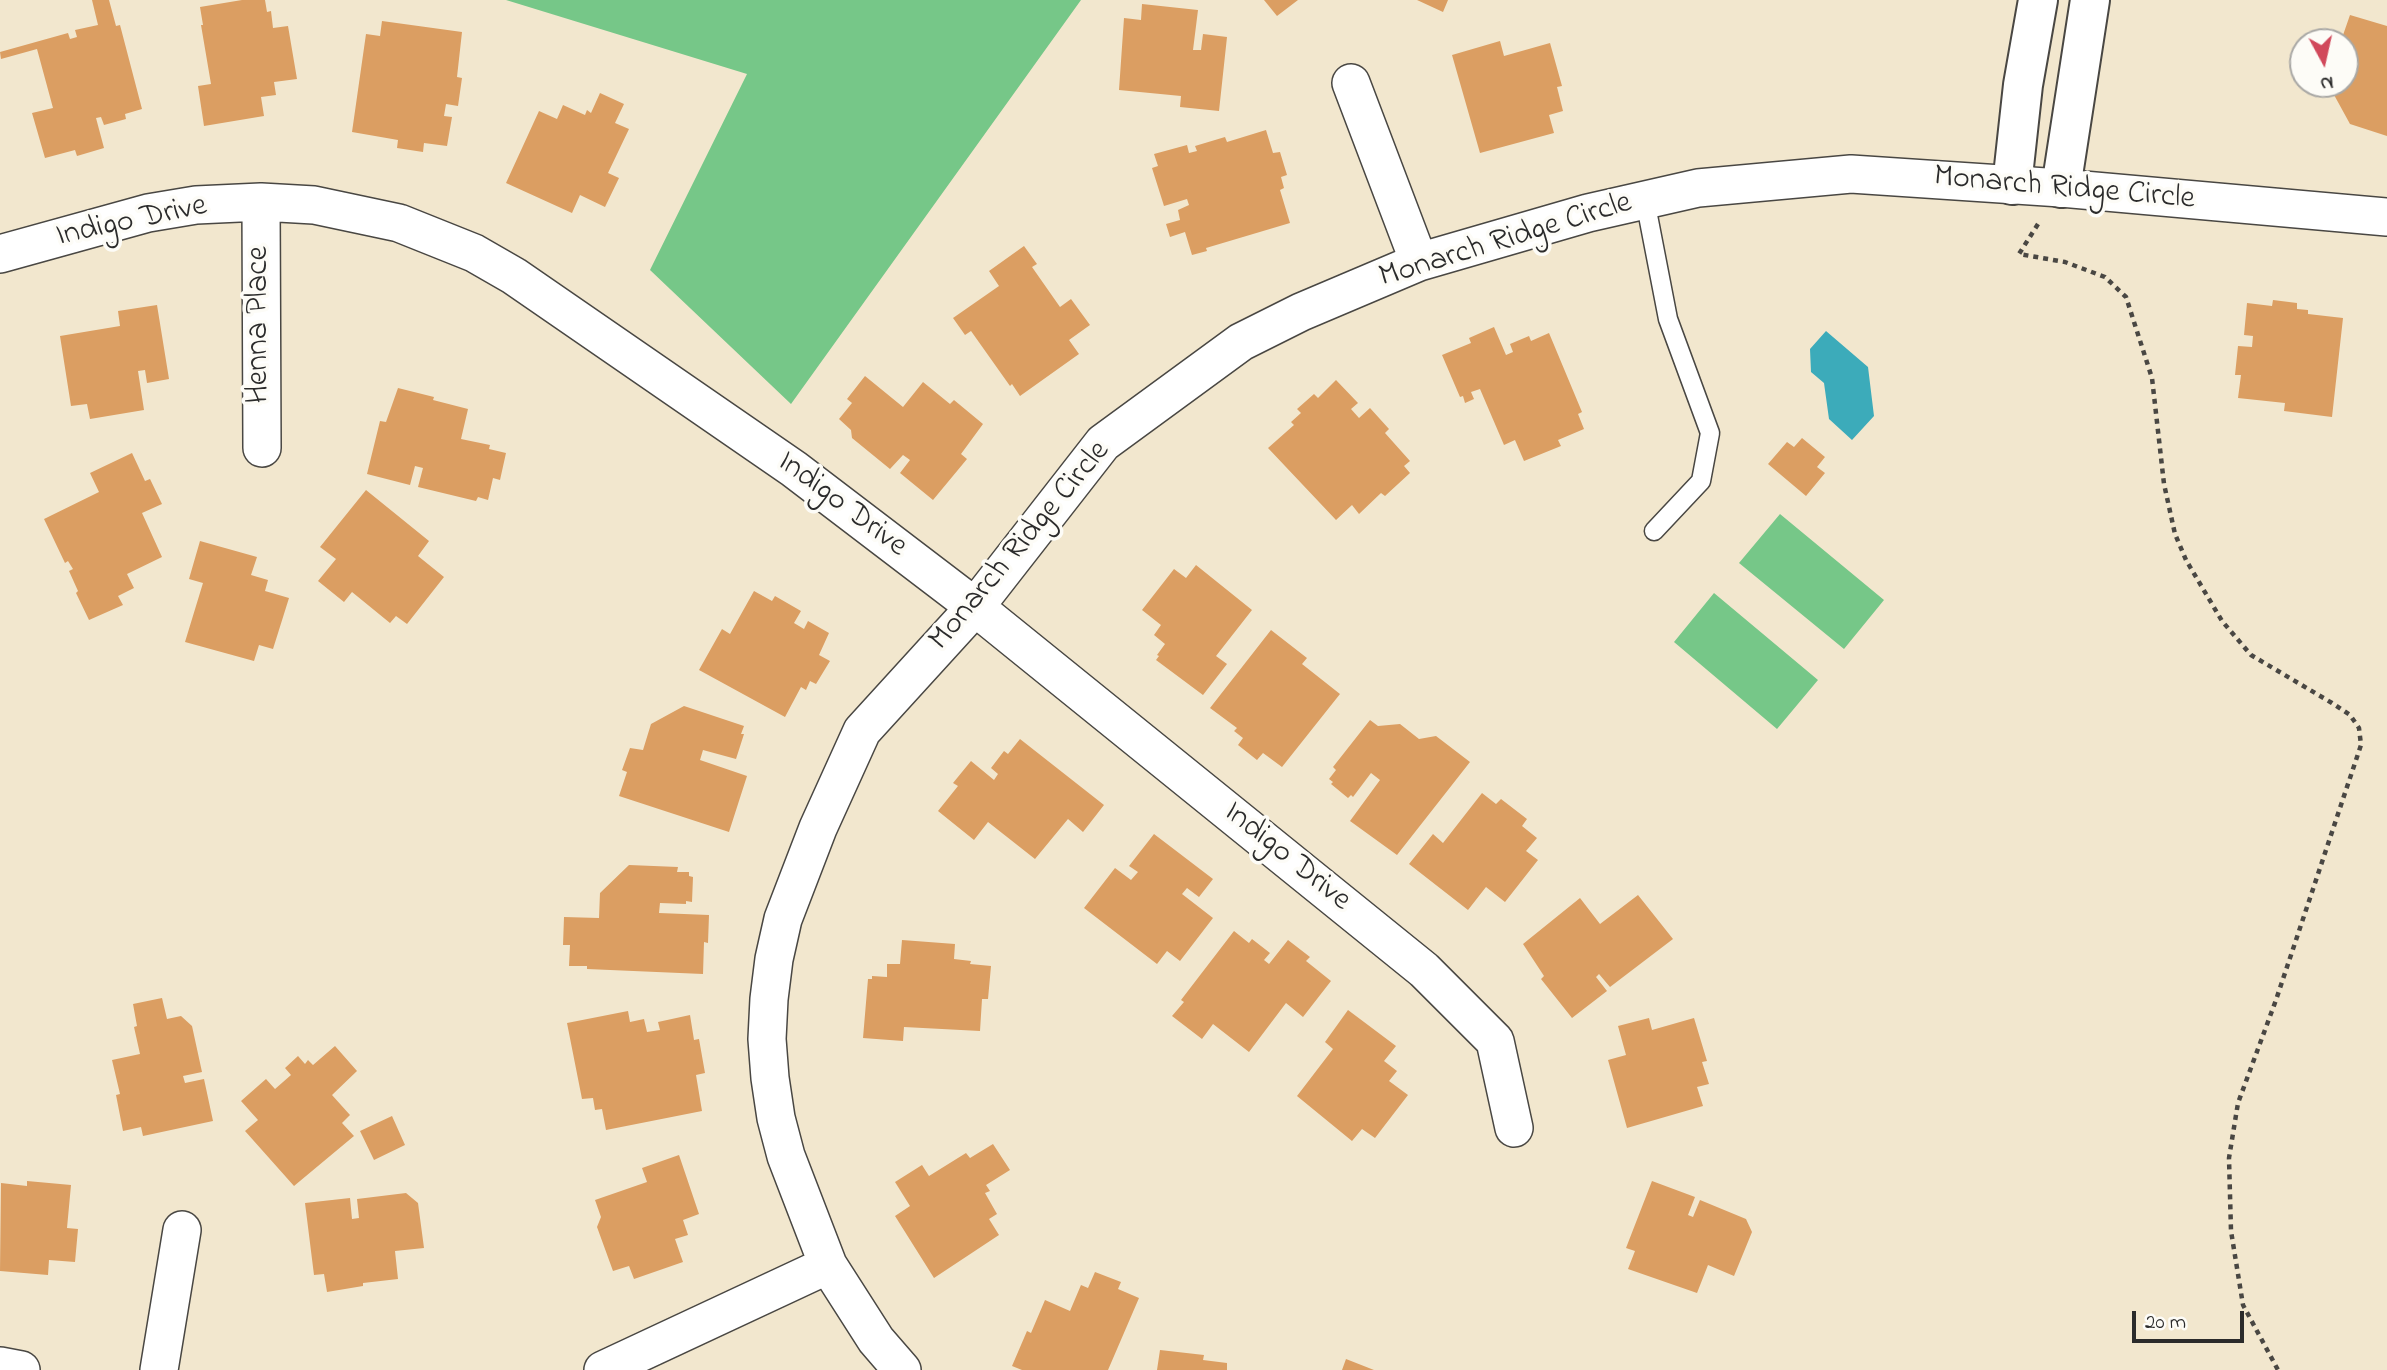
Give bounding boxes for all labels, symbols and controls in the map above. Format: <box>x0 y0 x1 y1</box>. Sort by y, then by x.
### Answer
north arrow <box>2289 28 2359 98</box>
text: N <box>2318 68 2335 97</box>
street label: Monarch Ridge Circle <box>1932 159 2196 221</box>
street label: Monarch Ridge Circle <box>1375 185 1637 299</box>
street label: Indigo Drive <box>53 188 211 258</box>
street label: Henna Place <box>242 246 280 404</box>
street label: Monarch Ridge Circle <box>922 434 1120 660</box>
street label: Indigo Drive <box>768 445 914 567</box>
street label: Indigo Drive <box>1215 795 1357 921</box>
scale bar <box>2135 1296 2247 1340</box>
text: 20 m <box>2145 1308 2186 1338</box>

